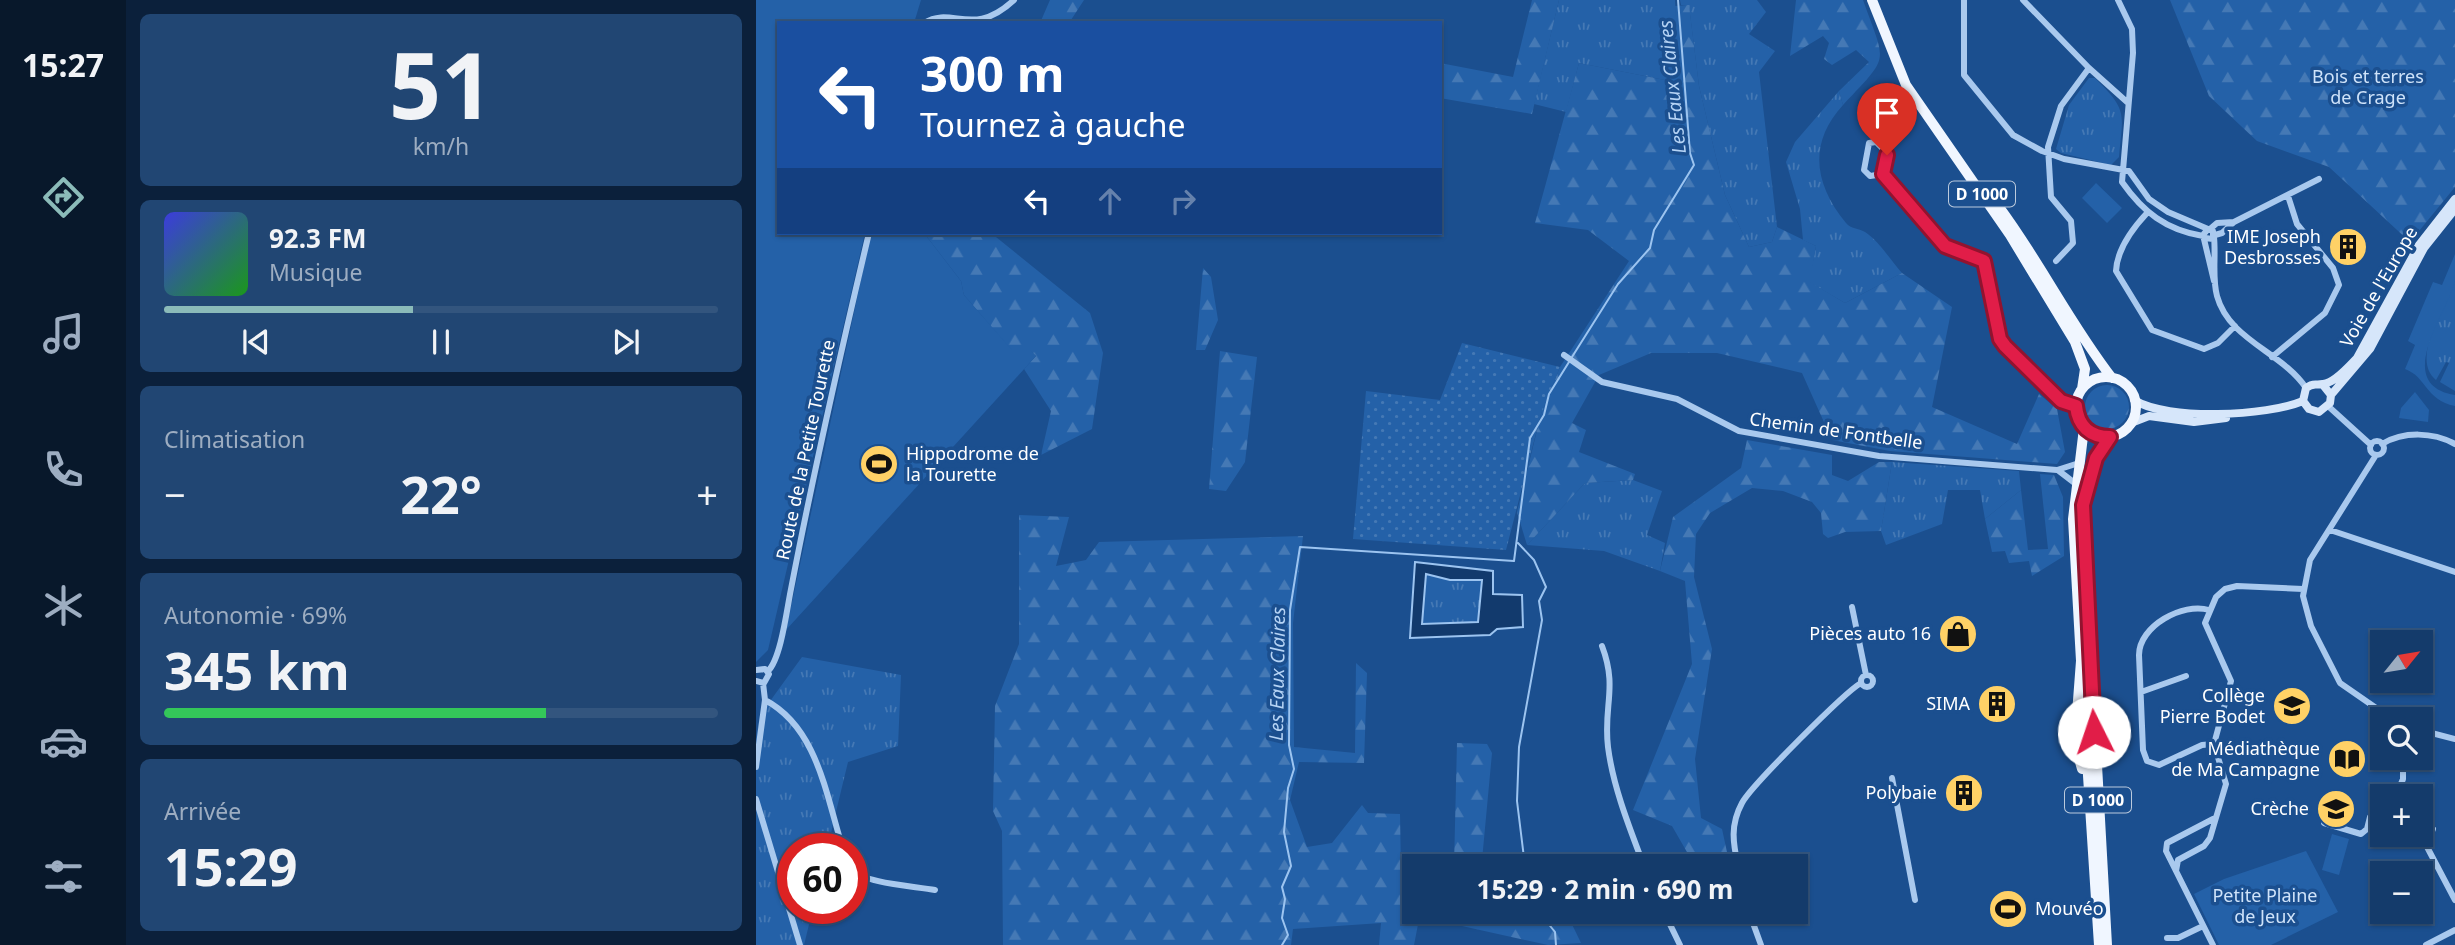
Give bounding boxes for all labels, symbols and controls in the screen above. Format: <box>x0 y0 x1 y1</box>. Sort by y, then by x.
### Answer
water label: Les Eaux Claires <box>1652 19 1692 155</box>
text: 51 <box>389 22 493 146</box>
text: 300 m <box>920 40 1065 106</box>
text: 15:27 <box>22 43 104 86</box>
icon: left <box>805 49 896 140</box>
park label: Bois et terres de Crage <box>2312 64 2424 109</box>
pin <box>1857 83 1917 155</box>
icon: arrive <box>1868 94 1906 132</box>
text: Tournez à gauche <box>920 103 1186 146</box>
text: km/h <box>413 130 469 162</box>
icon: directions <box>39 173 88 222</box>
icon: left <box>1018 182 1056 220</box>
icon: ahead <box>1091 182 1129 220</box>
icon: right <box>1164 182 1202 220</box>
road number: D 1000 <box>1949 182 2015 206</box>
text: 92.3 FM <box>269 220 366 256</box>
street label: Voie de l'Europe <box>2334 222 2422 351</box>
place label: IME Joseph Desbrosses <box>2224 224 2321 269</box>
building icon: IME Joseph Desbrosses <box>2327 226 2369 268</box>
text: Musique <box>269 256 362 288</box>
icon: music <box>39 309 88 358</box>
icon: previous <box>237 323 275 361</box>
icon: pause <box>422 323 460 361</box>
icon: next <box>607 323 645 361</box>
street label: Route de la Petite Tourette <box>770 337 840 562</box>
street label: Chemin de Fontbelle <box>1748 406 1924 454</box>
text: Climatisation <box>164 423 305 455</box>
place label: Hippodrome de la Tourette <box>906 441 1039 486</box>
sports icon: Hippodrome de la Tourette <box>858 443 900 485</box>
icon: phone <box>39 445 88 494</box>
text: 22° <box>400 458 482 529</box>
text: − <box>164 468 186 520</box>
text: + <box>696 468 718 520</box>
icon: climate <box>39 581 88 630</box>
text: Autonomie · 69% <box>164 599 347 631</box>
water label: Les Eaux Claires <box>1263 607 1291 741</box>
shop icon: Pièces auto 16 <box>1937 613 1979 655</box>
place label: Pièces auto 16 <box>1809 621 1931 645</box>
north arrow <box>2370 630 2432 693</box>
map controls <box>2370 630 2433 924</box>
text: 345 km <box>164 634 350 705</box>
building icon: SIMA <box>1976 683 2018 725</box>
place label: Collège Pierre Bodet <box>2160 683 2265 728</box>
school or university icon: Collège Pierre Bodet <box>2271 685 2313 727</box>
place label: SIMA <box>1926 691 1970 715</box>
position arrow <box>2057 695 2131 769</box>
button: search <box>2370 707 2433 770</box>
icon: car <box>39 717 88 766</box>
place label: Médiathèque de Ma Campagne <box>2171 736 2320 781</box>
library icon: Médiathèque de Ma Campagne <box>2326 738 2368 780</box>
building icon: Polybaie <box>1943 772 1985 814</box>
place label: Polybaie <box>1865 780 1937 804</box>
button: + <box>2370 784 2433 847</box>
road number: D 1000 <box>2065 788 2131 813</box>
school or university icon: Crèche <box>2315 788 2357 830</box>
text: Arrivée <box>164 795 241 827</box>
place label: Crèche <box>2250 796 2309 820</box>
text: 15:29 <box>164 830 298 901</box>
speed limit sign: 60 <box>777 833 868 924</box>
icon: filters <box>39 852 88 901</box>
button: − <box>2370 861 2433 924</box>
text: 15:29 · 2 min · 690 m <box>1477 871 1733 907</box>
park label: Petite Plaine de Jeux <box>2212 883 2318 928</box>
sports icon: Mouvéo <box>1987 888 2029 930</box>
place label: Mouvéo <box>2035 896 2104 920</box>

